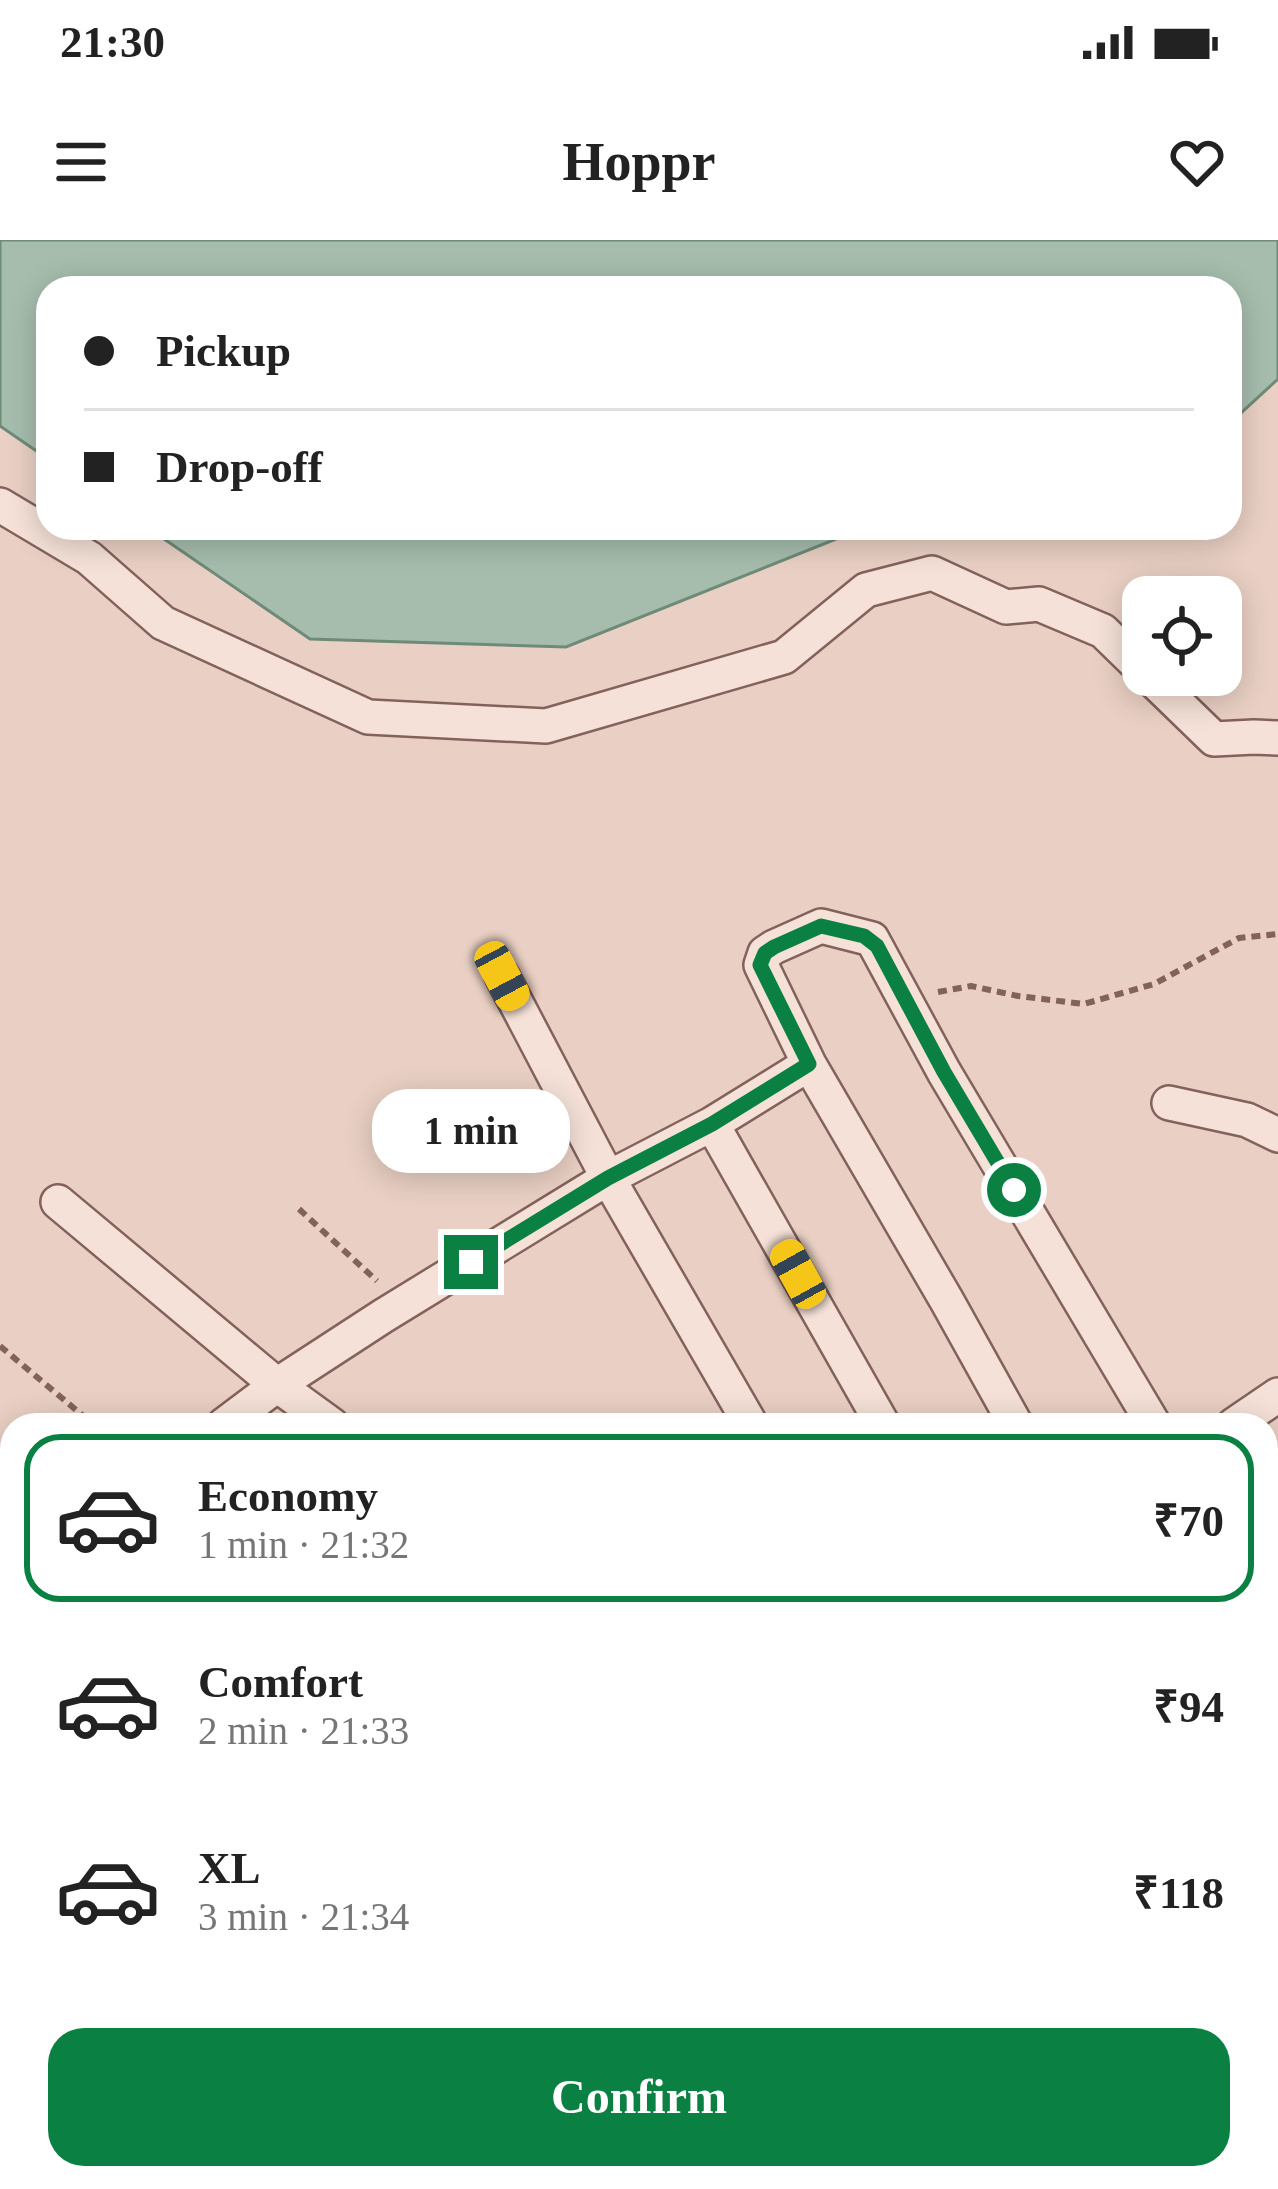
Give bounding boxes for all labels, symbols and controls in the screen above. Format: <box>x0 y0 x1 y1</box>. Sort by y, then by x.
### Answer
text: 21:30 <box>60 17 165 67</box>
icon: menu <box>48 129 114 195</box>
icon: heart <box>1164 129 1230 195</box>
text: Hoppr <box>562 132 716 192</box>
text: Pickup <box>156 326 291 376</box>
text: Drop-off <box>156 442 323 492</box>
map controls <box>1122 576 1242 696</box>
button: locate <box>1122 576 1242 696</box>
car <box>469 936 535 1016</box>
callout: 1 min <box>372 1088 570 1172</box>
text: 1 min <box>424 1109 518 1152</box>
route start <box>987 1163 1041 1217</box>
car <box>765 1234 831 1314</box>
route end <box>444 1235 498 1289</box>
icon: car <box>54 1464 162 1572</box>
text: Economy <box>198 1471 378 1521</box>
text: ₹70 <box>1153 1496 1224 1546</box>
text: 1 min · 21:32 <box>198 1523 409 1566</box>
icon: car <box>54 1650 162 1758</box>
text: Comfort <box>198 1657 363 1707</box>
text: ₹94 <box>1153 1682 1224 1732</box>
text: 2 min · 21:33 <box>198 1709 409 1752</box>
icon: car <box>54 1836 162 1944</box>
text: XL <box>198 1843 261 1893</box>
text: ₹118 <box>1133 1868 1224 1918</box>
text: 3 min · 21:34 <box>198 1895 409 1938</box>
button: Confirm <box>48 2028 1230 2166</box>

